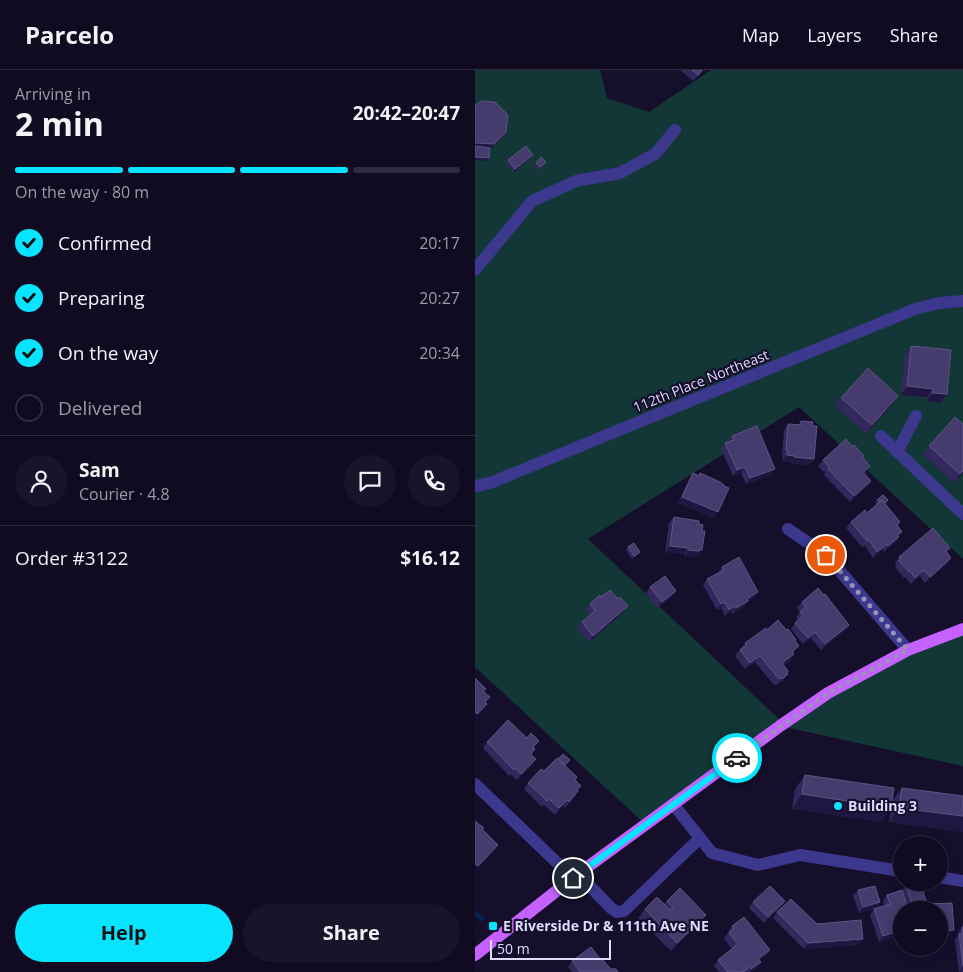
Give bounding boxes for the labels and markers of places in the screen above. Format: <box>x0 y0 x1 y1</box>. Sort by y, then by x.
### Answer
pin <box>805 534 847 576</box>
place label: Building 3 <box>848 796 917 815</box>
marker: Building 3 <box>832 800 844 812</box>
pin <box>552 857 594 899</box>
place label: E Riverside Dr & 111th Ave NE <box>503 916 709 935</box>
marker: E Riverside Dr & 111th Ave NE <box>487 920 499 932</box>

